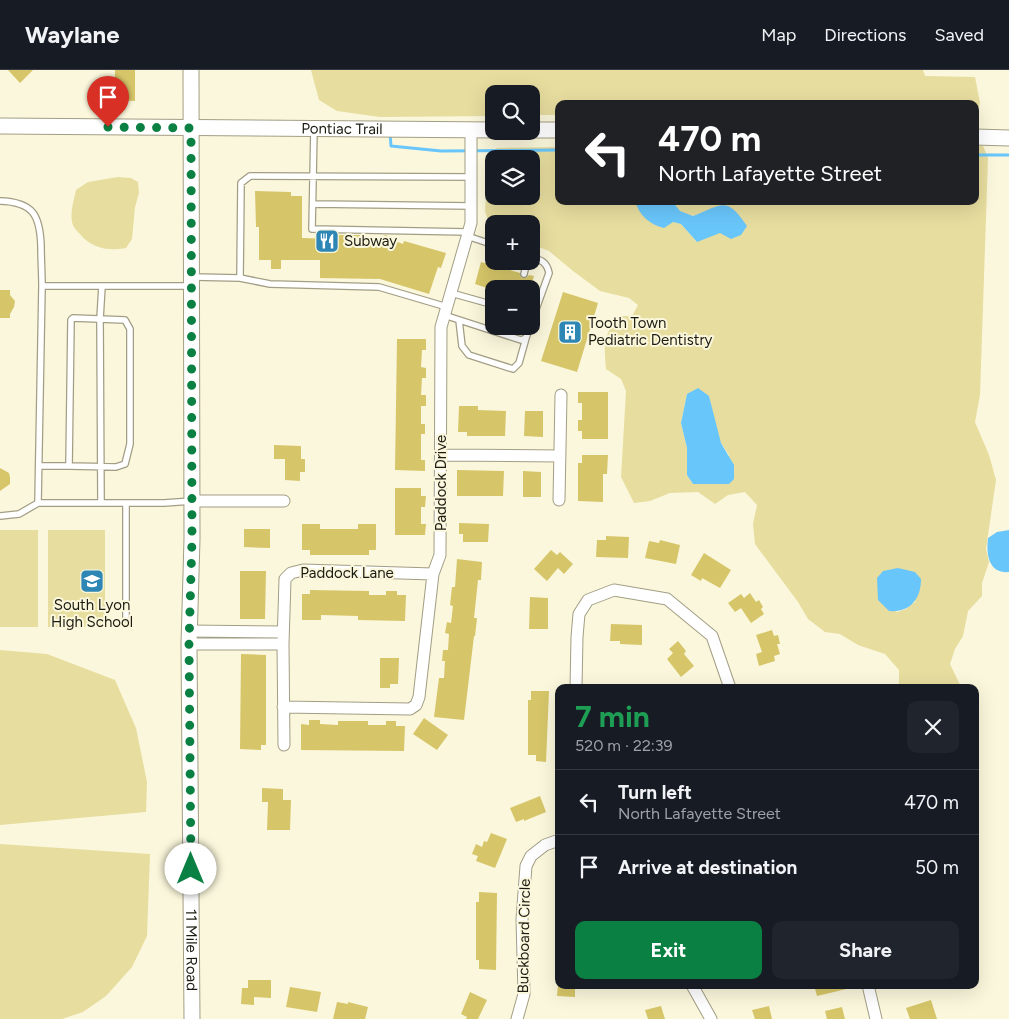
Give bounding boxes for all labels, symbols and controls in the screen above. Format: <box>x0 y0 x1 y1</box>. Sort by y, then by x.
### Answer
text: Waylane <box>25 20 120 49</box>
text: Map <box>761 24 796 46</box>
text: Directions <box>824 24 906 46</box>
text: Saved <box>934 24 984 46</box>
pin <box>87 76 129 127</box>
icon: arrive <box>94 83 122 111</box>
map controls <box>485 85 540 335</box>
button: search <box>485 85 540 140</box>
text: 470 m <box>658 118 761 160</box>
street label: Pontiac Trail <box>301 119 383 138</box>
icon: left <box>575 120 640 185</box>
button: layers <box>485 150 540 205</box>
text: North Lafayette Street <box>658 160 882 187</box>
button: + <box>485 215 540 270</box>
restaurant icon: Subway <box>314 228 340 254</box>
place label: Subway <box>344 232 397 250</box>
button: − <box>485 280 540 335</box>
place label: Tooth Town Pediatric Dentistry <box>588 314 712 349</box>
building icon: Tooth Town Pediatric Dentistry <box>557 319 583 345</box>
street label: Paddock Drive <box>432 435 450 531</box>
street label: Paddock Lane <box>300 564 394 582</box>
school or university icon: South Lyon High School <box>79 568 105 594</box>
place label: South Lyon High School <box>51 596 133 631</box>
text: 7 min <box>575 698 650 735</box>
button: close <box>907 701 959 753</box>
text: 520 m · 22:39 <box>575 736 673 755</box>
text: Turn left <box>618 781 692 804</box>
icon: left <box>575 788 603 816</box>
text: 470 m <box>904 791 959 814</box>
text: North Lafayette Street <box>618 804 781 823</box>
position arrow <box>164 842 216 894</box>
icon: arrive <box>575 853 603 881</box>
text: Arrive at destination <box>618 856 797 879</box>
text: 50 m <box>915 856 959 879</box>
street label: Buckboard Circle <box>514 879 534 993</box>
street label: 11 Mile Road <box>182 909 201 991</box>
button: Exit <box>575 921 762 979</box>
button: Share <box>772 921 959 979</box>

